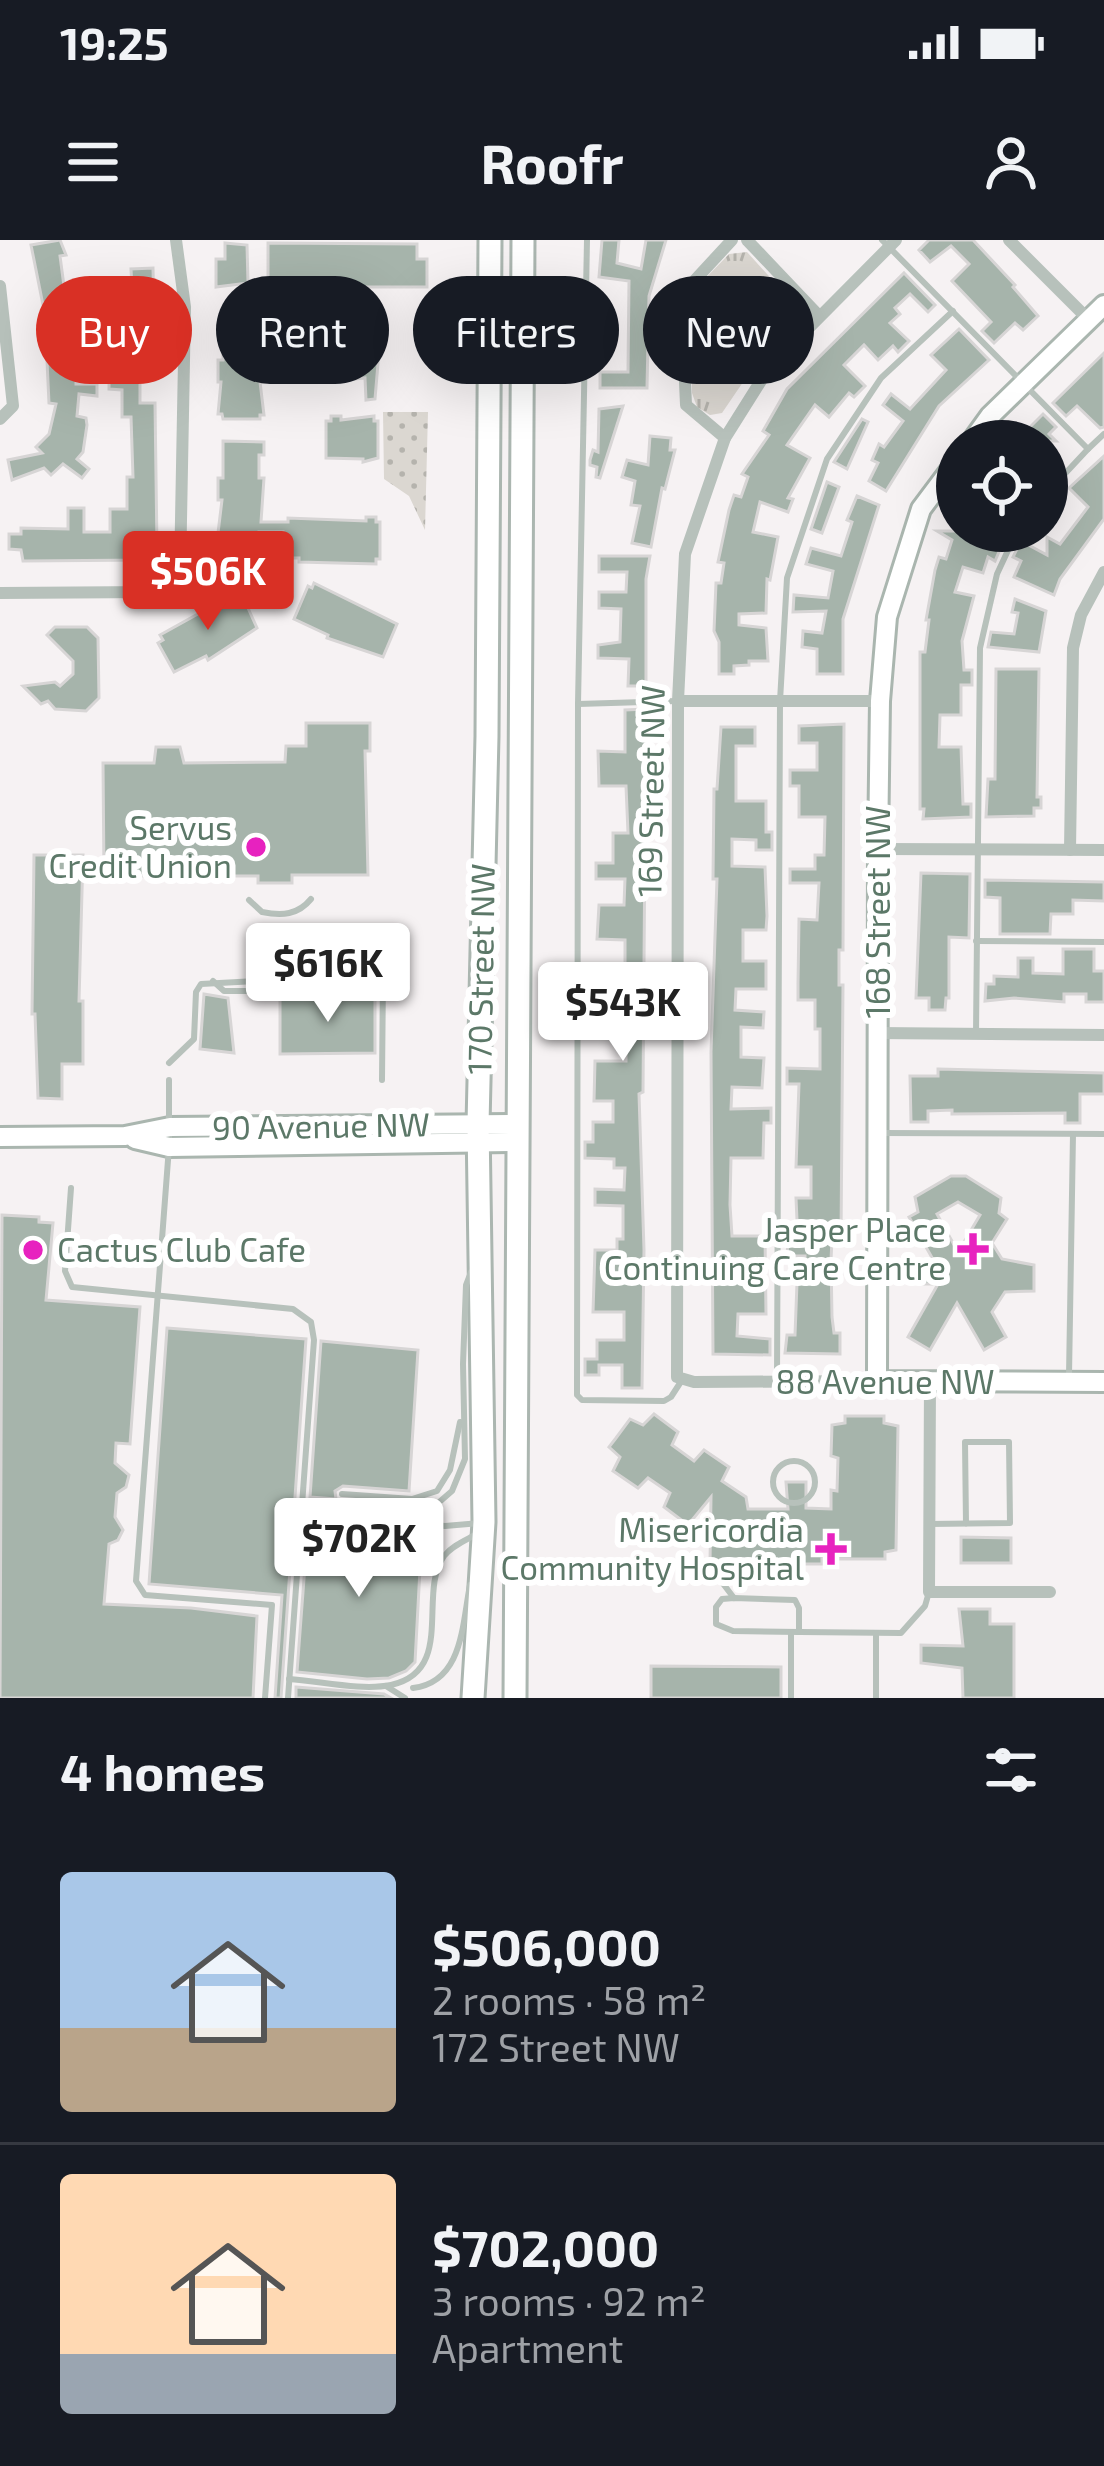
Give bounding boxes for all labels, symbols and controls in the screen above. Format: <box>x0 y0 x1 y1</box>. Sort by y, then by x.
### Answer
text: 19:25 <box>60 15 169 69</box>
icon: menu <box>60 129 126 195</box>
icon: person <box>978 129 1044 195</box>
text: Roofr <box>480 130 624 195</box>
chip: Buy <box>36 276 192 384</box>
chip: Rent <box>216 276 389 384</box>
chip: Filters <box>413 276 619 384</box>
chip: New <box>643 276 814 384</box>
map controls <box>936 420 1068 552</box>
button: locate <box>936 420 1068 552</box>
pin: $506K <box>124 531 292 633</box>
text: $506K <box>150 546 266 593</box>
street label: 169 Street NW <box>628 685 672 897</box>
street label: 168 Street NW <box>857 805 897 1019</box>
place label: Servus Credit Union <box>48 807 232 885</box>
marker: Servus Credit Union <box>243 834 269 860</box>
street label: 170 Street NW <box>458 863 502 1075</box>
pin: $616K <box>244 923 412 1025</box>
text: $616K <box>273 938 383 985</box>
pin: $543K <box>539 962 707 1064</box>
text: $543K <box>565 977 681 1024</box>
street label: 90 Avenue NW <box>212 1103 430 1147</box>
place label: Jasper Place Continuing Care Centre <box>604 1209 946 1287</box>
place label: Cactus Club Cafe <box>57 1229 306 1269</box>
marker: Jasper Place Continuing Care Centre <box>957 1233 989 1265</box>
marker: Cactus Club Cafe <box>20 1237 46 1263</box>
street label: 88 Avenue NW <box>775 1361 995 1401</box>
pin: $702K <box>275 1498 443 1600</box>
place label: Misericordia Community Hospital <box>500 1509 804 1587</box>
text: $702K <box>301 1513 417 1560</box>
marker: Misericordia Community Hospital <box>815 1533 847 1565</box>
icon: filters <box>978 1737 1044 1803</box>
text: 4 homes <box>60 1740 265 1801</box>
text: $506,000 <box>432 1915 661 1976</box>
icon: home <box>156 1920 300 2064</box>
text: 2 rooms · 58 m² <box>432 1976 706 2023</box>
text: 172 Street NW <box>432 2023 680 2070</box>
text: $702,000 <box>432 2216 659 2277</box>
icon: home <box>156 2222 300 2366</box>
text: 3 rooms · 92 m² <box>432 2277 706 2324</box>
text: Apartment <box>432 2324 623 2371</box>

